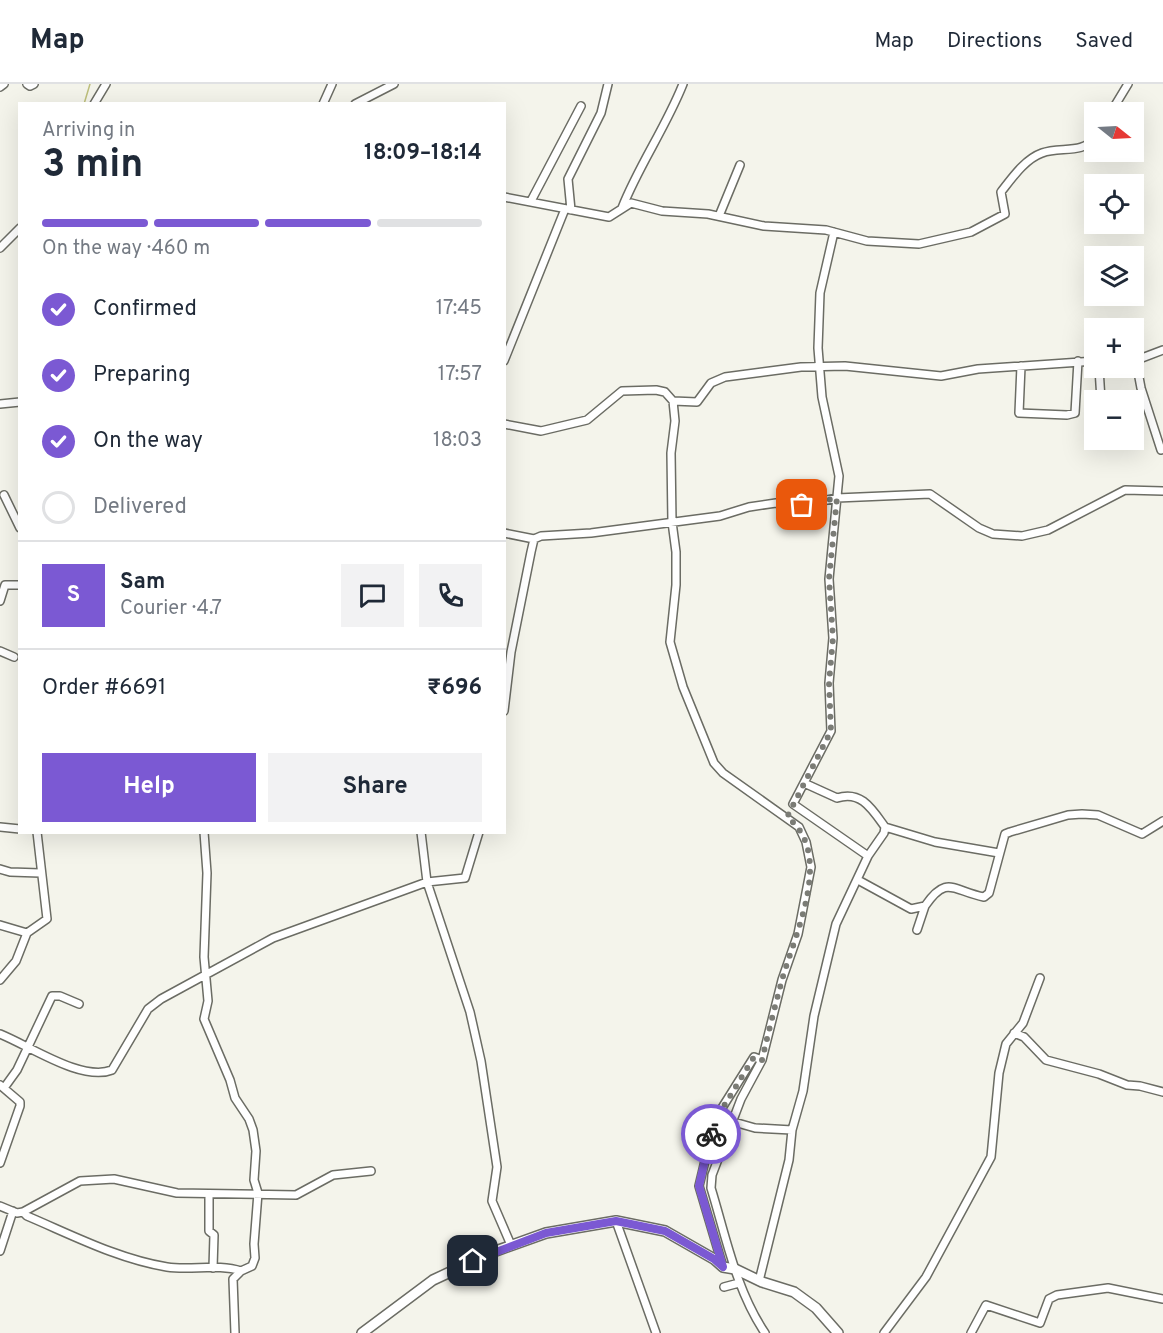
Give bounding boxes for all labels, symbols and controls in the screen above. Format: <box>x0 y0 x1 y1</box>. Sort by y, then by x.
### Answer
text: Map <box>30 23 85 59</box>
text: Map <box>874 28 914 55</box>
text: Directions <box>947 28 1042 55</box>
text: Saved <box>1075 28 1133 55</box>
north arrow <box>1084 102 1144 162</box>
map controls <box>1084 102 1144 450</box>
text: Arriving in <box>42 118 135 144</box>
text: 18:09–18:14 <box>364 140 482 167</box>
text: 3 min <box>42 142 143 191</box>
button: locate <box>1084 174 1144 234</box>
text: On the way · 460 m <box>42 236 210 262</box>
button: layers <box>1084 246 1144 306</box>
icon: check <box>42 293 75 326</box>
text: Confirmed <box>93 296 197 323</box>
text: 17:45 <box>436 296 482 322</box>
button: + <box>1084 318 1144 378</box>
icon: check <box>42 359 75 392</box>
text: Preparing <box>93 362 191 389</box>
text: 17:57 <box>438 362 482 388</box>
button: − <box>1084 390 1144 450</box>
icon: check <box>42 425 75 458</box>
text: On the way <box>93 428 203 455</box>
text: 18:03 <box>433 428 482 454</box>
pin <box>776 479 827 530</box>
icon: bag <box>785 488 818 521</box>
text: Delivered <box>93 494 187 521</box>
button: chat <box>341 564 404 627</box>
button: phone <box>419 564 482 627</box>
text: Sam <box>120 569 165 596</box>
text: S <box>67 582 80 609</box>
text: Courier · 4.7 <box>120 596 222 622</box>
text: Order #6691 <box>42 675 166 702</box>
text: ₹696 <box>427 675 482 702</box>
button: Help <box>42 753 256 822</box>
button: Share <box>268 753 482 822</box>
courier <box>681 1104 741 1164</box>
icon: bike <box>695 1118 728 1151</box>
pin <box>447 1235 498 1286</box>
icon: home <box>456 1244 489 1277</box>

